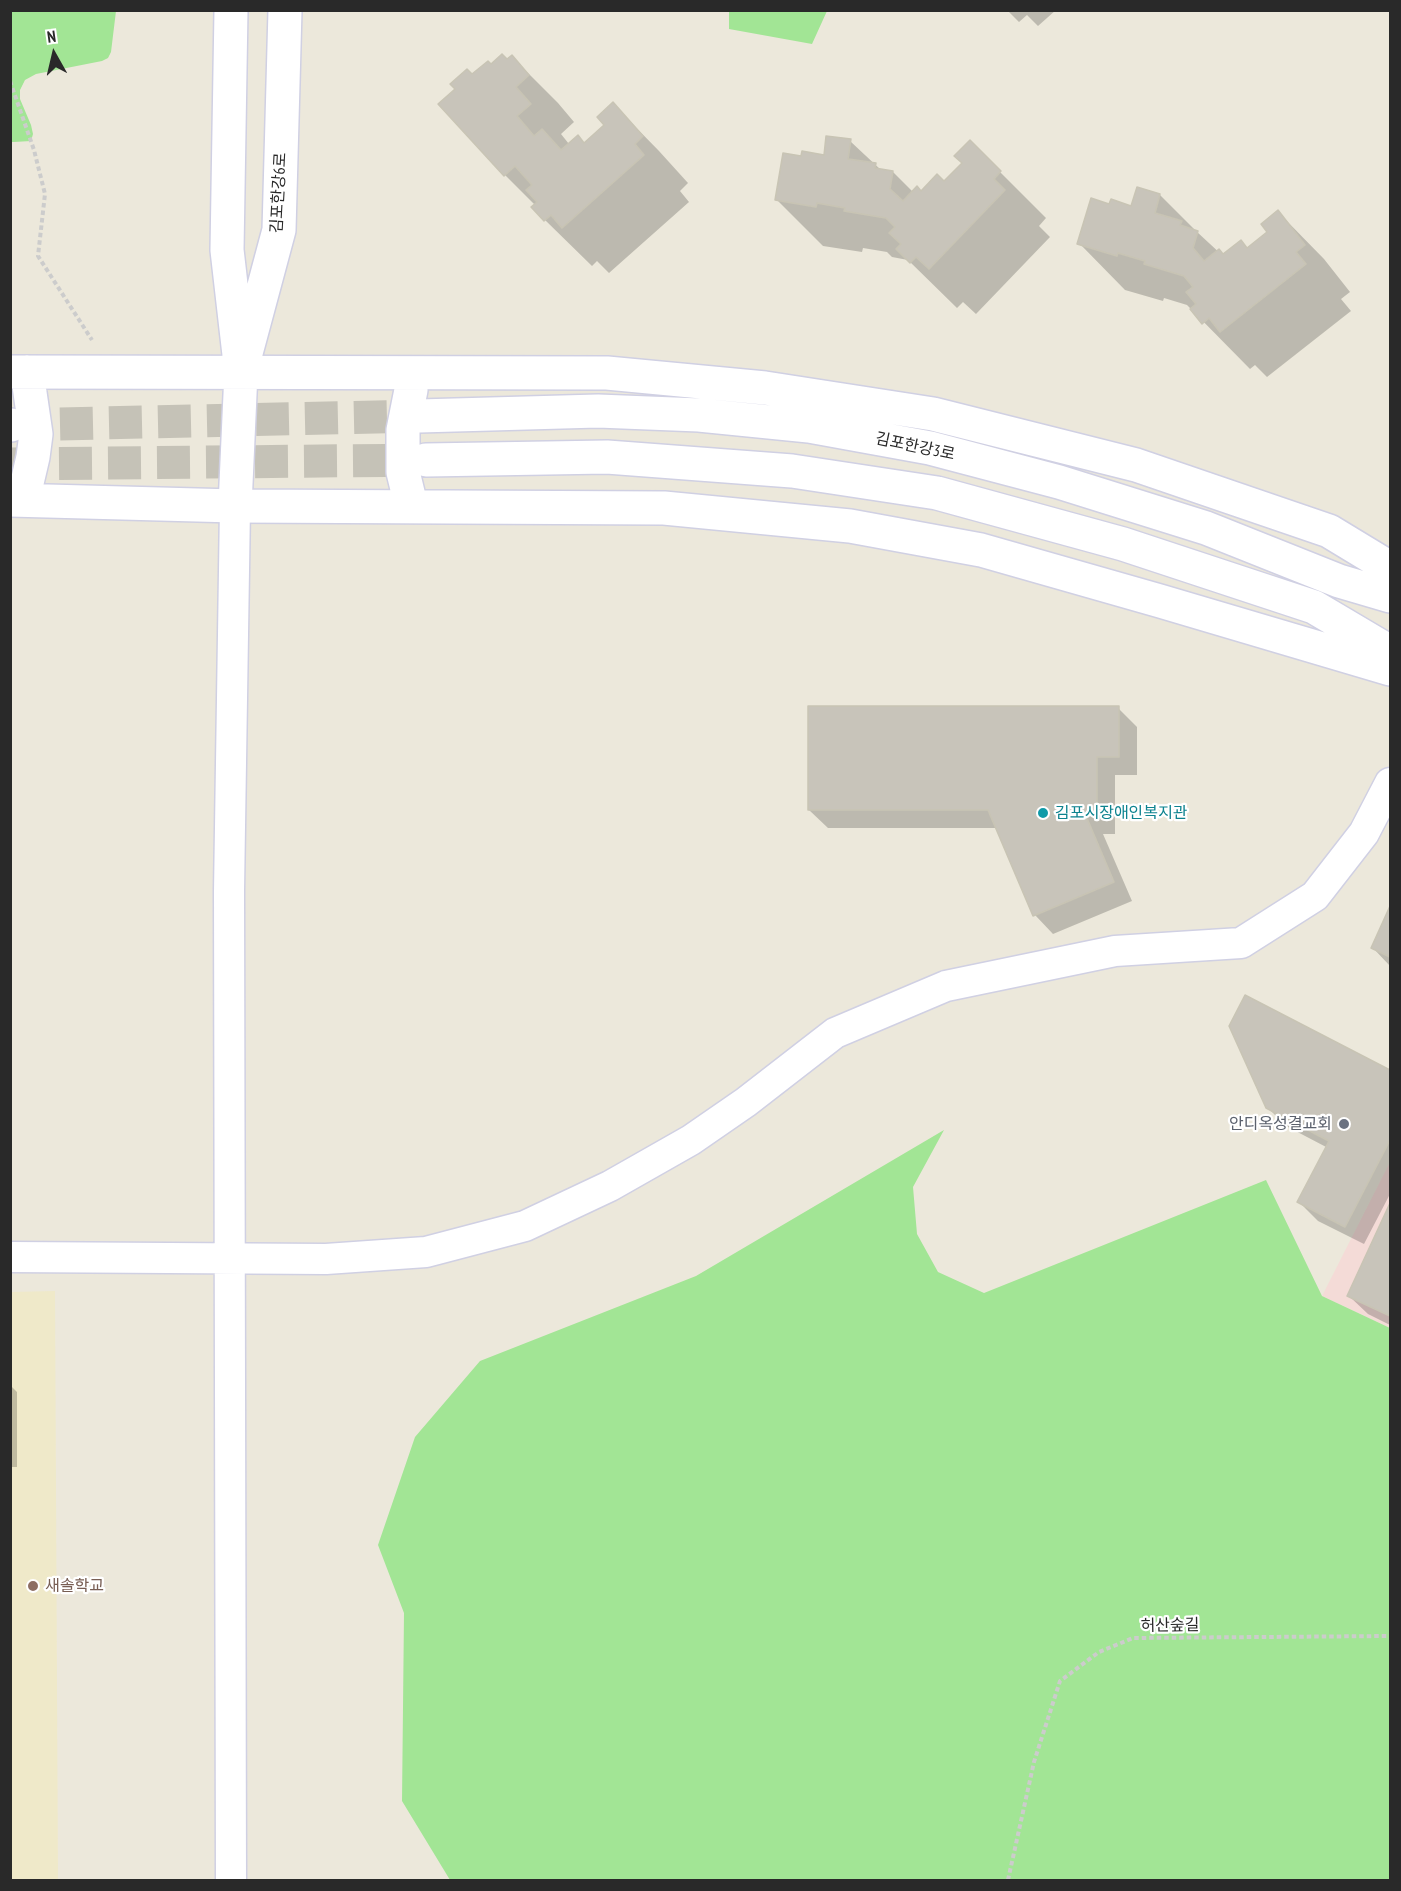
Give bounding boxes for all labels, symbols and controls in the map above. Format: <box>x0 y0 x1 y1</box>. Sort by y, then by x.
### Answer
north arrow <box>24 24 84 84</box>
text: N <box>46 26 57 47</box>
street label: 김포한강6로 <box>267 152 291 234</box>
street label: 김포한강3로 <box>873 429 957 465</box>
place label: 김포시장애인복지관 <box>1055 803 1187 823</box>
marker: 김포시장애인복지관 <box>1036 806 1050 820</box>
place label: 안디옥성결교회 <box>1229 1114 1332 1134</box>
marker: 안디옥성결교회 <box>1337 1117 1351 1131</box>
place label: 새솔학교 <box>45 1576 104 1596</box>
marker: 새솔학교 <box>26 1579 40 1593</box>
street label: 허산숲길 <box>1140 1616 1200 1636</box>

